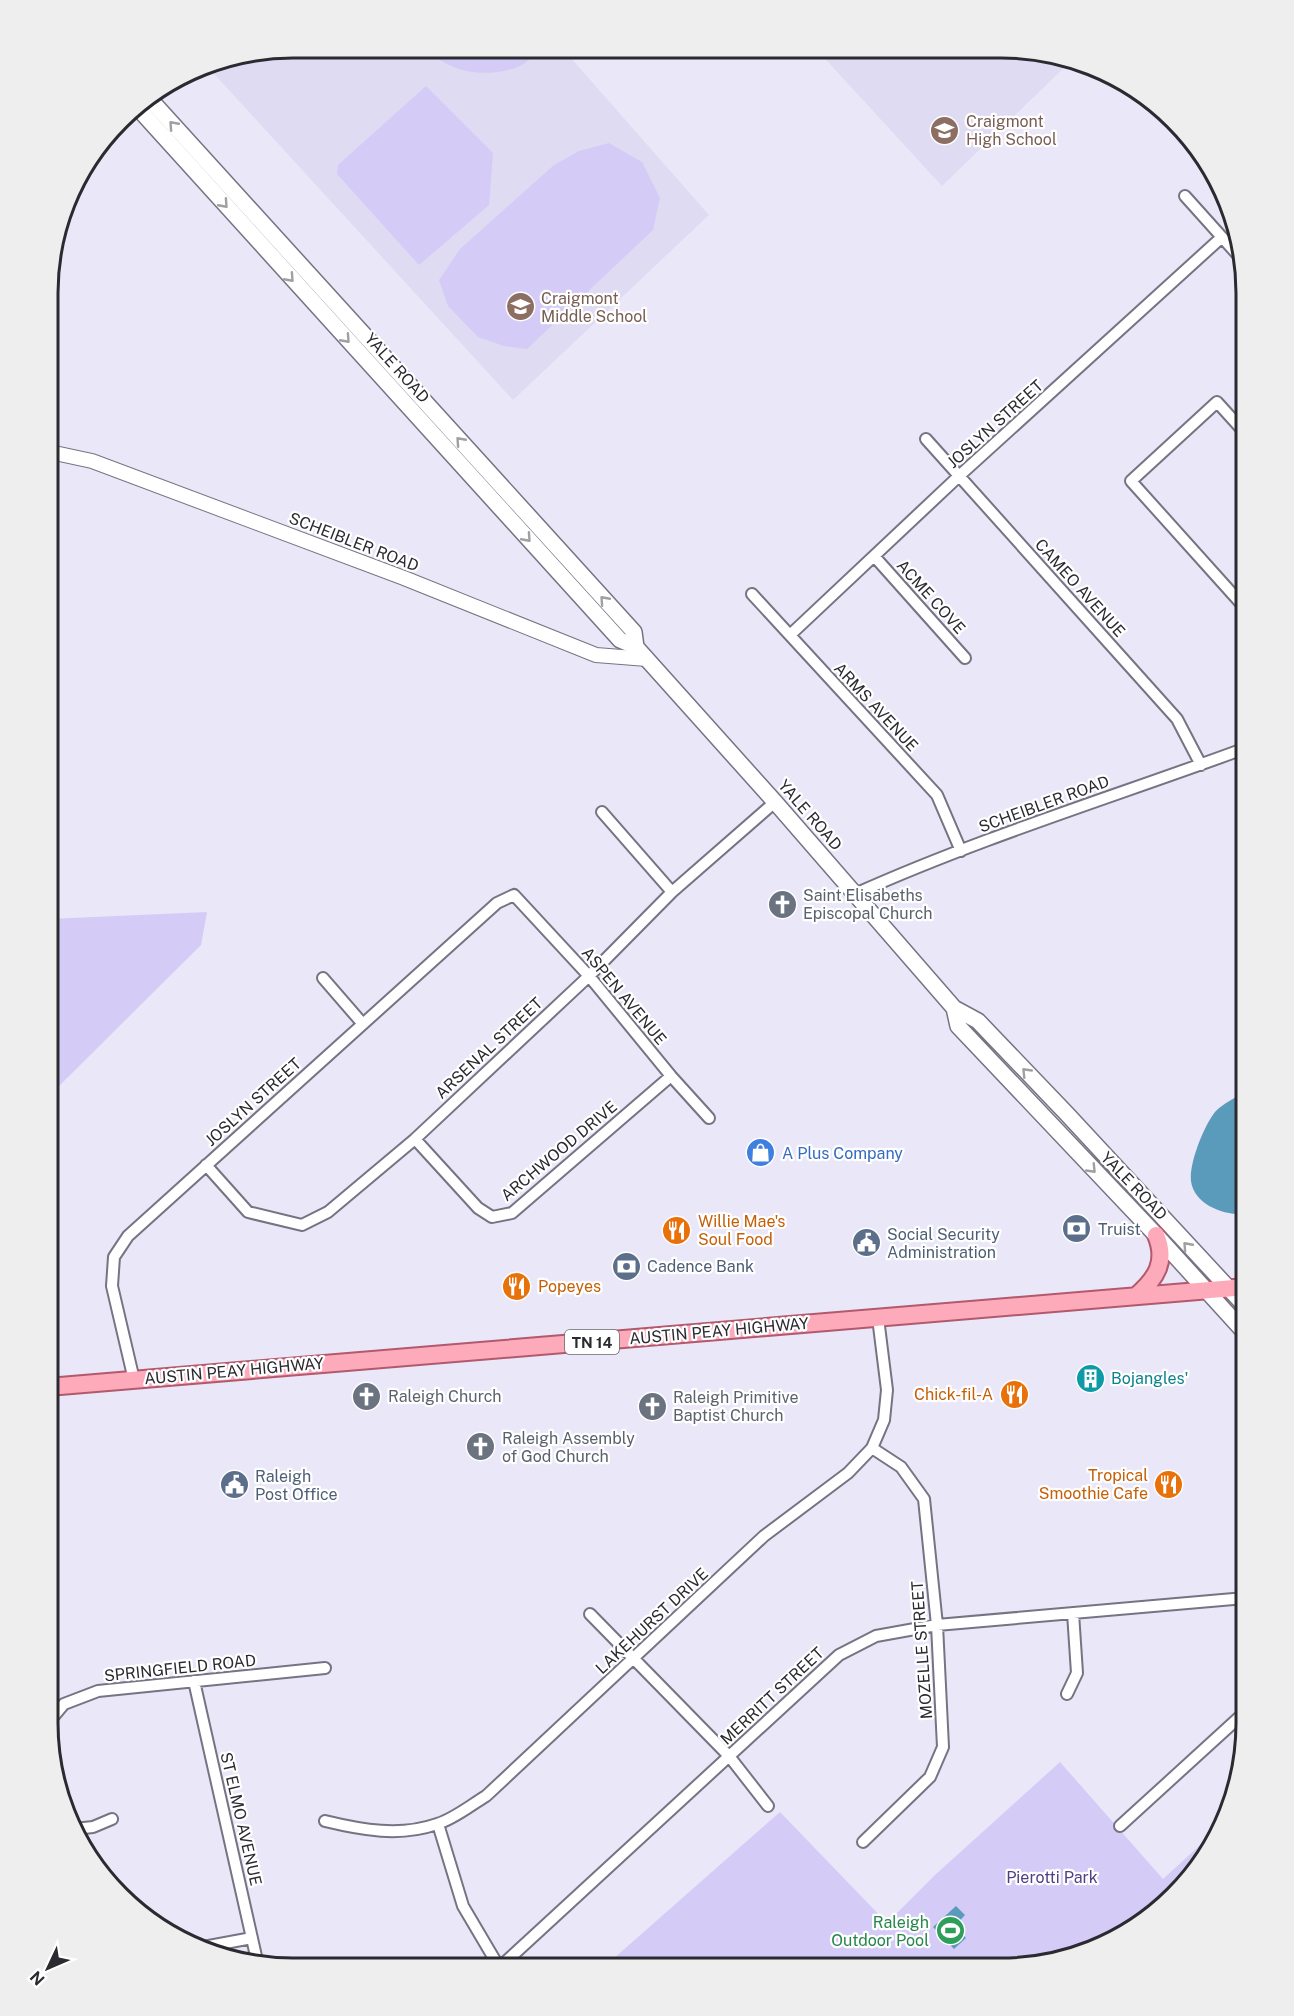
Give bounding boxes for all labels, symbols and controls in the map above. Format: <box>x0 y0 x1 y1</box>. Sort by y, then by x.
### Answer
place label: Craigmont High School <box>966 112 1057 149</box>
school or university icon: Craigmont High School <box>929 114 961 146</box>
one-way arrow <box>169 121 180 132</box>
one-way arrow <box>217 197 228 208</box>
one-way arrow <box>283 271 294 281</box>
place label: Craigmont Middle School <box>541 289 647 326</box>
school or university icon: Craigmont Middle School <box>504 291 536 323</box>
street label: YALE ROAD <box>361 329 433 407</box>
one-way arrow <box>338 331 349 342</box>
street label: JOSLYN STREET <box>943 376 1047 472</box>
one-way arrow <box>456 437 467 448</box>
street label: SCHEIBLER ROAD <box>286 508 422 576</box>
one-way arrow <box>520 531 531 542</box>
street label: CAMEO AVENUE <box>1031 535 1129 641</box>
street label: ACME COVE <box>893 556 969 638</box>
one-way arrow <box>600 596 611 607</box>
street label: ARMS AVENUE <box>830 659 922 755</box>
street label: SCHEIBLER ROAD <box>976 772 1112 836</box>
street label: YALE ROAD <box>774 776 846 854</box>
place label: Saint Elisabeths Episcopal Church <box>803 886 933 923</box>
church icon: Saint Elisabeths Episcopal Church <box>766 888 798 920</box>
street label: ASPEN AVENUE <box>578 943 670 1049</box>
street label: ARSENAL STREET <box>431 993 547 1103</box>
street label: JOSLYN STREET <box>201 1054 305 1150</box>
one-way arrow <box>1022 1068 1033 1078</box>
street label: ARCHWOOD DRIVE <box>497 1097 621 1205</box>
shop icon: A Plus Company <box>745 1137 777 1169</box>
place label: A Plus Company <box>782 1144 903 1163</box>
street label: YALE ROAD <box>1097 1148 1171 1224</box>
one-way arrow <box>1085 1162 1096 1172</box>
place label: Willie Mae's Soul Food <box>698 1212 785 1249</box>
bank icon: Truist <box>1061 1213 1093 1245</box>
restaurant icon: Willie Mae's Soul Food <box>661 1214 693 1246</box>
place label: Truist <box>1098 1220 1141 1239</box>
place label: Social Security Administration <box>887 1225 1000 1262</box>
public building icon: Social Security Administration <box>850 1227 882 1259</box>
one-way arrow <box>1183 1242 1194 1253</box>
bank icon: Cadence Bank <box>610 1250 642 1282</box>
place label: Cadence Bank <box>647 1257 754 1276</box>
restaurant icon: Popeyes <box>501 1270 533 1302</box>
place label: Popeyes <box>538 1277 601 1296</box>
street label: AUSTIN PEAY HIGHWAY <box>628 1314 810 1348</box>
road number: TN 14 <box>565 1330 619 1354</box>
street label: AUSTIN PEAY HIGHWAY <box>143 1354 325 1388</box>
building icon: Bojangles' <box>1074 1362 1106 1394</box>
place label: Bojangles' <box>1111 1369 1189 1388</box>
restaurant icon: Chick-fil-A <box>998 1378 1030 1410</box>
church icon: Raleigh Church <box>351 1380 383 1412</box>
place label: Chick-fil-A <box>914 1385 993 1404</box>
place label: Raleigh Church <box>388 1387 502 1406</box>
place label: Raleigh Primitive Baptist Church <box>673 1388 799 1425</box>
church icon: Raleigh Primitive Baptist Church <box>636 1390 668 1422</box>
place label: Raleigh Assembly of God Church <box>502 1429 635 1466</box>
church icon: Raleigh Assembly of God Church <box>465 1431 497 1463</box>
place label: Tropical Smoothie Cafe <box>1039 1466 1148 1503</box>
place label: Raleigh Post Office <box>255 1467 338 1504</box>
restaurant icon: Tropical Smoothie Cafe <box>1153 1468 1185 1500</box>
public building icon: Raleigh Post Office <box>218 1469 250 1501</box>
street label: LAKEHURST DRIVE <box>592 1564 712 1678</box>
street label: MOZELLE STREET <box>908 1580 936 1720</box>
street label: MERRITT STREET <box>716 1643 828 1749</box>
street label: SPRINGFIELD ROAD <box>103 1651 257 1685</box>
street label: ST ELMO AVENUE <box>216 1750 266 1888</box>
park label: Pierotti Park <box>1006 1868 1098 1887</box>
place label: Raleigh Outdoor Pool <box>831 1913 929 1950</box>
sports icon: Raleigh Outdoor Pool <box>934 1915 966 1947</box>
north arrow <box>18 1938 78 1998</box>
text: N <box>26 1967 49 1989</box>

